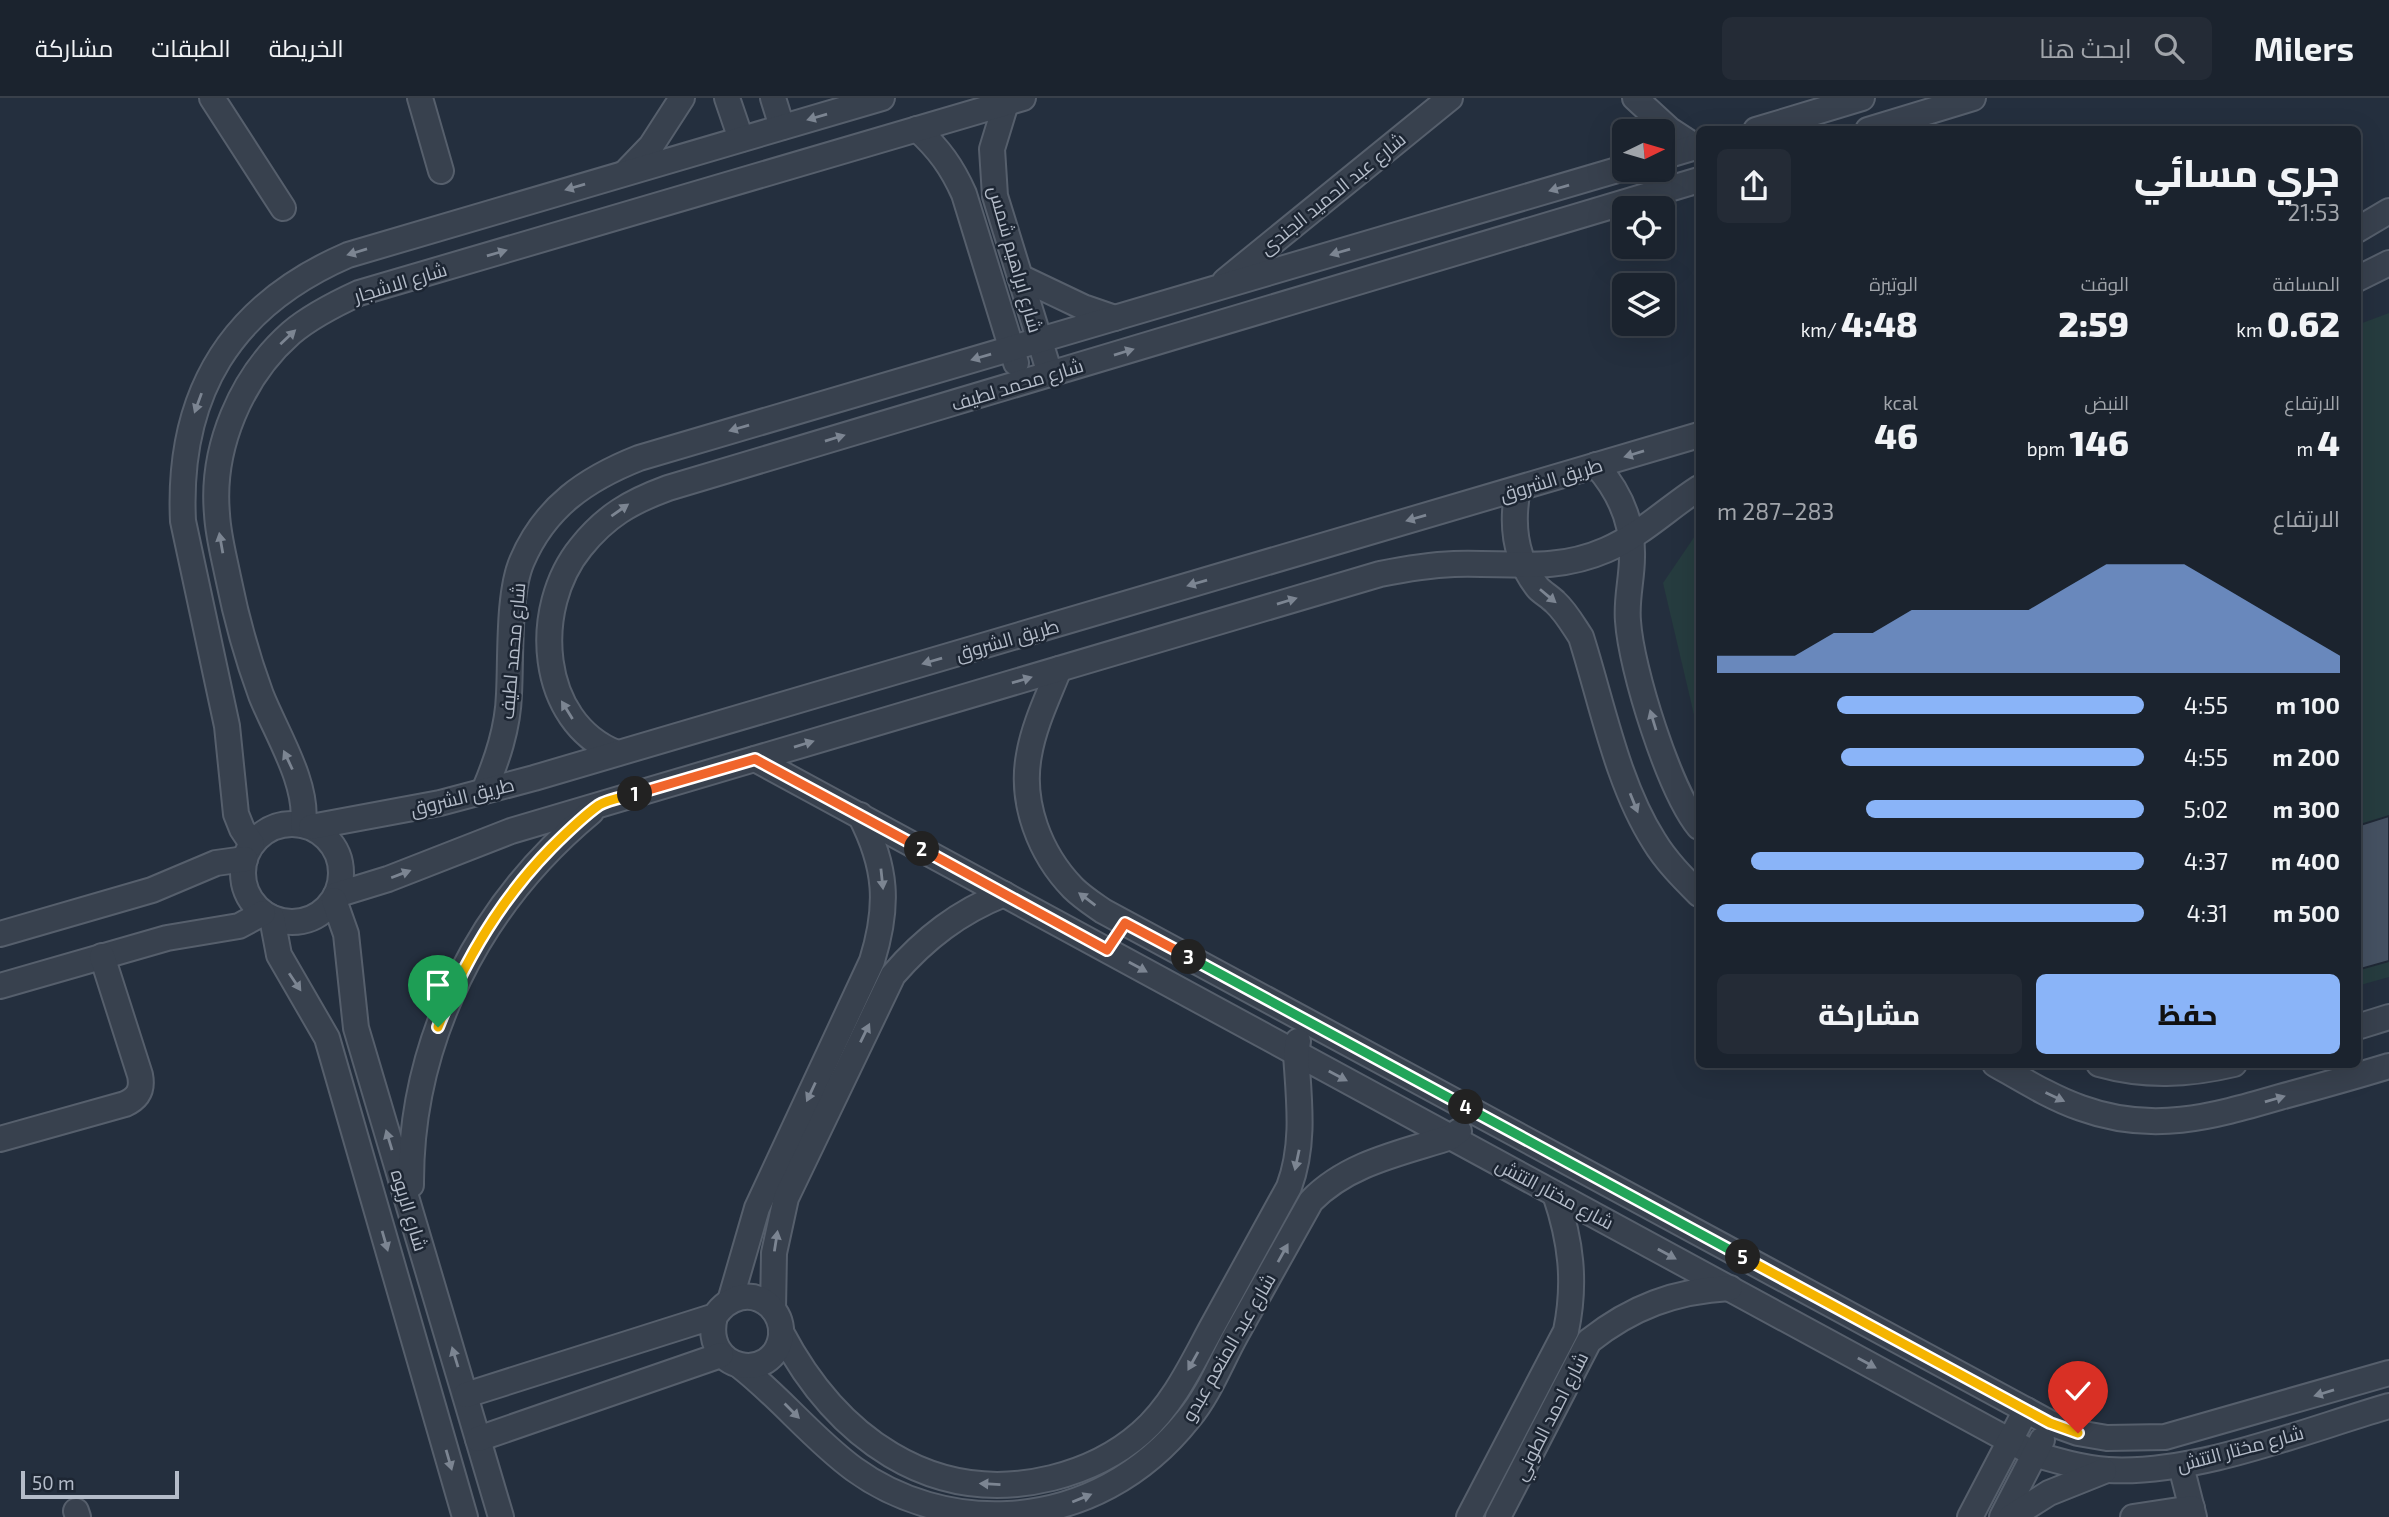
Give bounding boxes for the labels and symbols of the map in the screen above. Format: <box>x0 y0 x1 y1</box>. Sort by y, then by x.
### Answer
one-way arrow <box>806 112 828 123</box>
north arrow <box>1612 119 1675 182</box>
street label: شارع عبد الحميد الجندى <box>1254 127 1412 261</box>
one-way arrow <box>564 183 585 193</box>
street label: شارع ابراهيم شمس <box>981 183 1048 336</box>
one-way arrow <box>1548 183 1569 193</box>
one-way arrow <box>487 247 508 257</box>
one-way arrow <box>1330 247 1351 257</box>
one-way arrow <box>346 248 367 258</box>
street label: شارع الاشجار <box>350 257 450 310</box>
one-way arrow <box>279 329 297 345</box>
one-way arrow <box>1113 347 1134 357</box>
street label: شارع محمد لطيف <box>948 353 1087 418</box>
one-way arrow <box>970 353 991 363</box>
one-way arrow <box>192 393 203 414</box>
one-way arrow <box>728 424 749 434</box>
one-way arrow <box>825 433 846 443</box>
one-way arrow <box>1623 450 1644 460</box>
street label: طريق الشروق <box>1497 452 1606 507</box>
one-way arrow <box>611 503 629 517</box>
one-way arrow <box>1405 514 1426 524</box>
one-way arrow <box>215 532 226 554</box>
one-way arrow <box>1187 578 1208 588</box>
street label: شارع محمد لطيف <box>495 582 532 721</box>
one-way arrow <box>1539 588 1557 604</box>
one-way arrow <box>1277 596 1298 606</box>
street label: طريق الشروق <box>953 613 1062 667</box>
one-way arrow <box>921 656 942 666</box>
one-way arrow <box>1012 674 1033 684</box>
one-way arrow <box>560 701 573 720</box>
one-way arrow <box>1647 709 1657 730</box>
one-way arrow <box>794 739 815 749</box>
one-way arrow <box>282 750 294 770</box>
street label: طريق الشروق <box>408 772 517 822</box>
pin: 1 <box>618 776 652 812</box>
one-way arrow <box>1629 793 1640 814</box>
pin: 2 <box>904 832 940 866</box>
one-way arrow <box>391 868 412 879</box>
one-way arrow <box>877 868 888 890</box>
one-way arrow <box>1078 892 1096 906</box>
pin: 3 <box>1172 940 1206 974</box>
pin <box>408 955 468 1027</box>
one-way arrow <box>1128 961 1148 972</box>
one-way arrow <box>288 972 301 991</box>
one-way arrow <box>860 1023 871 1043</box>
one-way arrow <box>1328 1070 1347 1082</box>
one-way arrow <box>805 1082 817 1102</box>
pin: 4 <box>1448 1090 1484 1124</box>
one-way arrow <box>2045 1091 2065 1102</box>
one-way arrow <box>2264 1093 2286 1104</box>
one-way arrow <box>384 1129 394 1150</box>
one-way arrow <box>1292 1149 1303 1171</box>
street label: شارع مختار التتش <box>1491 1152 1618 1236</box>
street label: شارع الربوه <box>384 1166 433 1255</box>
one-way arrow <box>771 1230 782 1252</box>
one-way arrow <box>381 1231 391 1252</box>
pin: 5 <box>1726 1240 1760 1274</box>
one-way arrow <box>1277 1243 1289 1263</box>
one-way arrow <box>1657 1248 1677 1260</box>
street label: شارع عبد المنعم عبدو <box>1176 1269 1282 1427</box>
one-way arrow <box>449 1347 459 1368</box>
street label: شارع احمد الطوني <box>1508 1348 1596 1486</box>
one-way arrow <box>1187 1352 1199 1371</box>
one-way arrow <box>1857 1357 1876 1369</box>
pin <box>2048 1361 2108 1433</box>
one-way arrow <box>2313 1388 2334 1398</box>
one-way arrow <box>783 1402 800 1419</box>
street label: شارع مختار التتش <box>2174 1420 2307 1479</box>
one-way arrow <box>444 1450 454 1471</box>
scale bar <box>21 1468 178 1500</box>
one-way arrow <box>979 1479 1001 1490</box>
one-way arrow <box>1072 1493 1093 1504</box>

